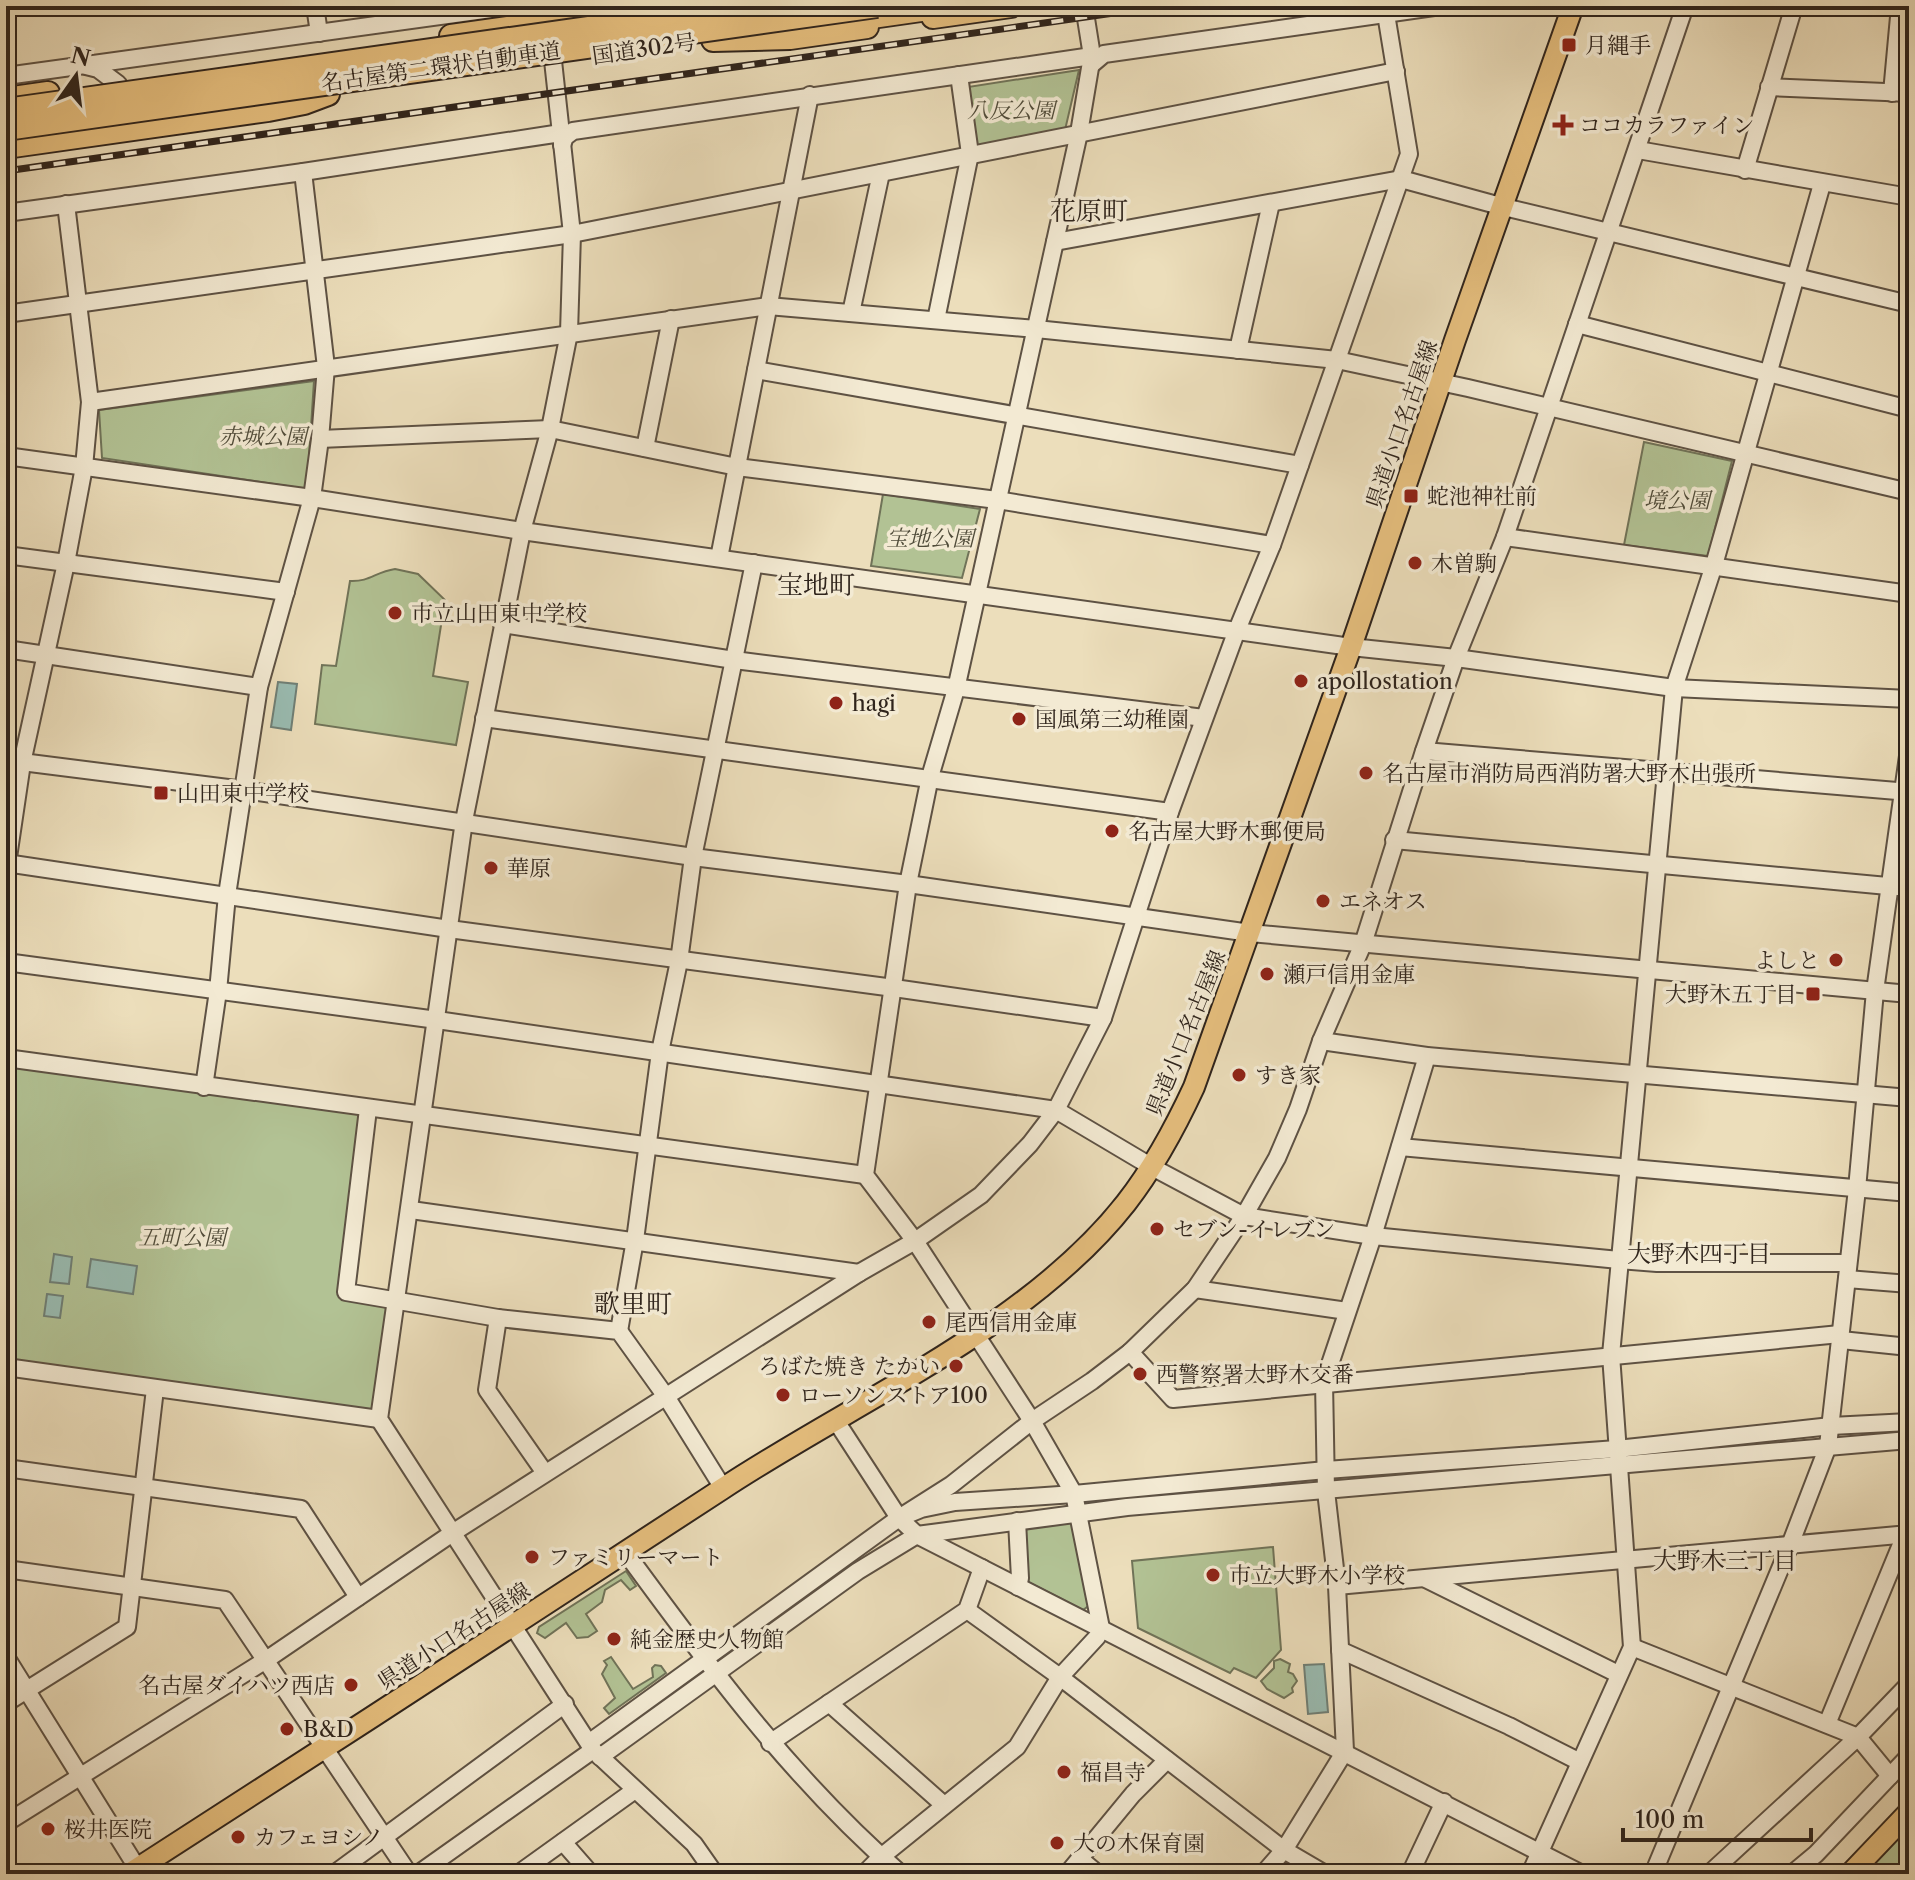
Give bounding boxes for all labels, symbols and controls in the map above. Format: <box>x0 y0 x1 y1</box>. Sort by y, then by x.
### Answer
street label: 国道302号 <box>590 28 698 70</box>
place label: 月縄手 <box>1585 32 1651 59</box>
north arrow <box>36 36 116 116</box>
marker: 月縄手 <box>1560 36 1578 54</box>
street label: 名古屋第二環状自動車道 <box>319 37 563 97</box>
text: N <box>68 42 93 72</box>
park label: 八反公園 <box>967 97 1058 124</box>
place label: ココカラファイン <box>1579 112 1755 139</box>
marker: ココカラファイン <box>1554 116 1572 134</box>
district label: 花原町 <box>1050 195 1128 227</box>
street label: 県道小口名古屋線 <box>1361 336 1443 512</box>
park label: 赤城公園 <box>219 423 310 450</box>
place label: 蛇池神社前 <box>1427 483 1537 510</box>
marker: 蛇池神社前 <box>1402 487 1420 505</box>
park label: 境公園 <box>1644 487 1713 514</box>
park label: 宝地公園 <box>886 525 977 552</box>
place label: 木曽駒 <box>1431 550 1497 577</box>
marker: 木曽駒 <box>1406 554 1424 572</box>
district label: 宝地町 <box>777 569 855 601</box>
place label: 市立山田東中学校 <box>411 600 587 627</box>
marker: 市立山田東中学校 <box>386 604 404 622</box>
place label: apollostation <box>1317 668 1453 695</box>
marker: apollostation <box>1292 672 1310 690</box>
place label: hagi <box>852 690 896 717</box>
marker: hagi <box>827 694 845 712</box>
place label: 国風第三幼稚園 <box>1035 706 1189 733</box>
marker: 国風第三幼稚園 <box>1010 710 1028 728</box>
place label: 名古屋市消防局西消防署大野木出張所 <box>1382 760 1756 787</box>
marker: 名古屋市消防局西消防署大野木出張所 <box>1357 764 1375 782</box>
place label: 山田東中学校 <box>177 780 309 807</box>
marker: 山田東中学校 <box>152 784 170 802</box>
place label: 名古屋大野木郵便局 <box>1128 818 1326 845</box>
marker: 名古屋大野木郵便局 <box>1103 822 1121 840</box>
place label: 華原 <box>507 855 551 882</box>
marker: 華原 <box>482 859 500 877</box>
place label: エネオス <box>1339 888 1427 915</box>
marker: エネオス <box>1314 892 1332 910</box>
street label: 県道小口名古屋線 <box>1141 946 1231 1120</box>
place label: よしと <box>1754 947 1820 974</box>
marker: よしと <box>1827 951 1845 969</box>
place label: 瀬戸信用金庫 <box>1283 961 1415 988</box>
marker: 瀬戸信用金庫 <box>1258 965 1276 983</box>
place label: 大野木五丁目 <box>1665 981 1797 1008</box>
marker: 大野木五丁目 <box>1804 985 1822 1003</box>
place label: すき家 <box>1255 1062 1321 1089</box>
marker: すき家 <box>1230 1066 1248 1084</box>
place label: セブン-イレブン <box>1173 1216 1335 1243</box>
marker: セブン-イレブン <box>1148 1220 1166 1238</box>
park label: 五町公園 <box>138 1224 229 1251</box>
district label: 大野木四丁目 <box>1627 1239 1771 1268</box>
district label: 歌里町 <box>594 1288 672 1320</box>
place label: 尾西信用金庫 <box>945 1309 1077 1336</box>
marker: 尾西信用金庫 <box>920 1313 938 1331</box>
place label: ろばた焼き たかい <box>758 1353 940 1380</box>
marker: ろばた焼き たかい <box>947 1357 965 1375</box>
place label: 西警察署大野木交番 <box>1156 1361 1354 1388</box>
marker: 西警察署大野木交番 <box>1131 1365 1149 1383</box>
place label: ローソンストア100 <box>799 1382 988 1409</box>
marker: ローソンストア100 <box>774 1386 792 1404</box>
place label: ファミリーマート <box>548 1544 724 1571</box>
district label: 大野木三丁目 <box>1653 1546 1797 1575</box>
marker: ファミリーマート <box>523 1548 541 1566</box>
place label: 市立大野木小学校 <box>1229 1562 1405 1589</box>
marker: 市立大野木小学校 <box>1204 1566 1222 1584</box>
street label: 県道小口名古屋線 <box>373 1577 535 1695</box>
place label: 純金歴史人物館 <box>630 1626 784 1653</box>
marker: 純金歴史人物館 <box>605 1630 623 1648</box>
place label: 名古屋ダイハツ西店 <box>138 1672 335 1699</box>
marker: 名古屋ダイハツ西店 <box>342 1676 360 1694</box>
place label: B&D <box>303 1716 354 1743</box>
marker: B&D <box>278 1720 296 1738</box>
place label: 福昌寺 <box>1080 1759 1146 1786</box>
marker: 福昌寺 <box>1055 1763 1073 1781</box>
scale bar <box>1623 1792 1811 1842</box>
text: 100 m <box>1635 1805 1704 1834</box>
place label: 桜井医院 <box>64 1816 152 1843</box>
marker: 桜井医院 <box>39 1820 57 1838</box>
place label: カフェヨシノ <box>254 1824 384 1851</box>
marker: カフェヨシノ <box>229 1828 247 1846</box>
place label: 大の木保育園 <box>1073 1830 1205 1857</box>
marker: 大の木保育園 <box>1048 1834 1066 1852</box>

